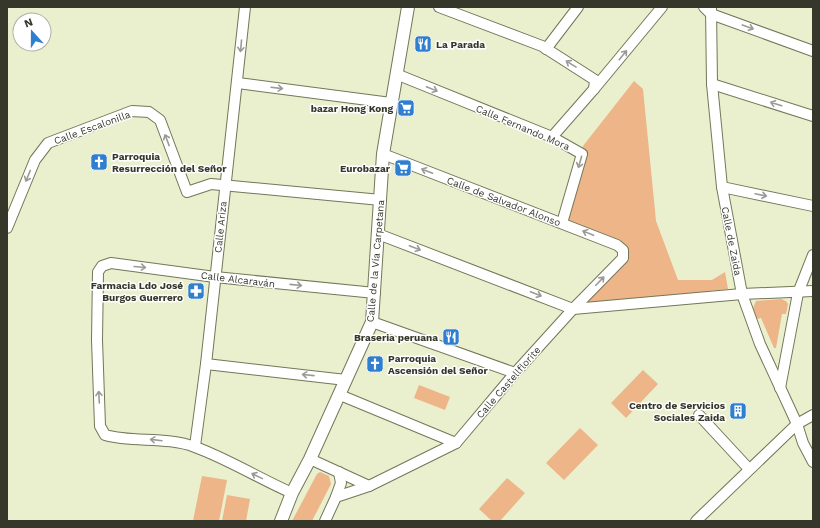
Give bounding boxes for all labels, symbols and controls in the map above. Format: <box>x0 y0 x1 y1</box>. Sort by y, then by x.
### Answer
north arrow <box>12 12 52 52</box>
text: N <box>22 16 35 31</box>
one-way arrow <box>741 24 754 31</box>
restaurant icon: La Parada <box>413 34 433 54</box>
one-way arrow <box>238 39 245 52</box>
place label: La Parada <box>436 39 485 50</box>
one-way arrow <box>618 49 627 60</box>
one-way arrow <box>565 60 576 68</box>
one-way arrow <box>270 84 283 92</box>
one-way arrow <box>426 85 438 93</box>
supermarket icon: bazar Hong Kong <box>396 98 416 118</box>
one-way arrow <box>770 100 783 107</box>
place label: bazar Hong Kong <box>311 103 393 114</box>
street label: Calle Fernando Mora <box>474 103 572 152</box>
street label: Calle Escalonilla <box>53 108 132 146</box>
one-way arrow <box>163 134 171 146</box>
place label: Parroquia Resurrección del Señor <box>112 151 227 174</box>
church icon: Parroquia Resurrección del Señor <box>89 152 109 172</box>
one-way arrow <box>576 155 583 168</box>
supermarket icon: Eurobazar <box>393 158 413 178</box>
place label: Eurobazar <box>340 163 391 174</box>
one-way arrow <box>422 167 434 175</box>
one-way arrow <box>24 169 31 181</box>
street label: Calle de Salvador Alonso <box>445 175 562 228</box>
one-way arrow <box>754 191 767 199</box>
street label: Calle de la Vía Carpetana <box>365 199 386 323</box>
street label: Calle Ariza <box>212 200 229 253</box>
street label: Calle de Zaida <box>719 206 744 277</box>
one-way arrow <box>582 229 594 237</box>
one-way arrow <box>408 244 420 252</box>
one-way arrow <box>133 263 146 270</box>
street label: Calle Alcaraván <box>200 269 276 290</box>
one-way arrow <box>595 276 605 286</box>
place label: Farmacia Ldo José Burgos Guerrero <box>91 280 183 303</box>
pharmacy icon: Farmacia Ldo José Burgos Guerrero <box>186 281 206 301</box>
one-way arrow <box>289 281 302 289</box>
one-way arrow <box>530 291 542 299</box>
restaurant icon: Braseria peruana <box>441 327 461 347</box>
place label: Braseria peruana <box>354 332 438 343</box>
street label: Calle Castellflorite <box>474 344 543 420</box>
place label: Parroquia Ascensión del Señor <box>388 353 488 376</box>
church icon: Parroquia Ascensión del Señor <box>365 354 385 374</box>
one-way arrow <box>302 372 315 379</box>
one-way arrow <box>96 391 103 404</box>
place label: Centro de Servicios Sociales Zaida <box>629 400 726 423</box>
building icon: Centro de Servicios Sociales Zaida <box>728 401 748 421</box>
one-way arrow <box>150 436 163 443</box>
one-way arrow <box>251 472 263 479</box>

